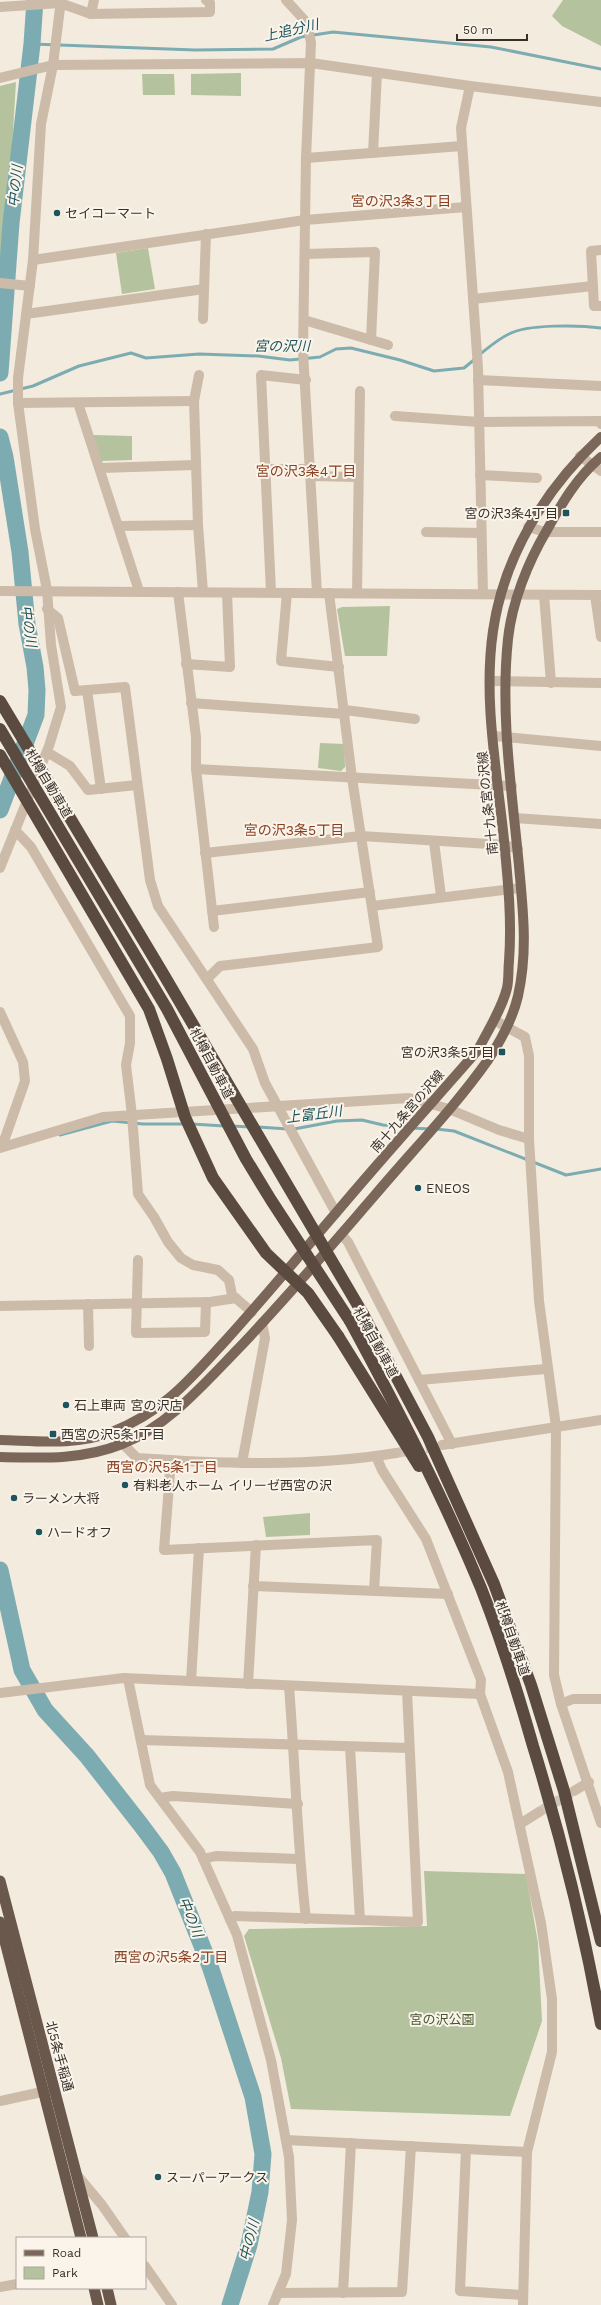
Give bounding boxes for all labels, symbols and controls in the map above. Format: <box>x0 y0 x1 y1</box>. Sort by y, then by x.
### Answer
water label: 上追分川 <box>262 15 322 44</box>
scale bar <box>457 16 527 42</box>
text: 50 m <box>463 23 493 37</box>
water label: 中の川 <box>5 162 25 208</box>
district label: 宮の沢3条3丁目 <box>351 193 451 209</box>
place label: セイコーマート <box>65 206 156 221</box>
marker: セイコーマート <box>52 208 62 218</box>
water label: 宮の沢川 <box>254 338 312 354</box>
district label: 宮の沢3条4丁目 <box>256 463 356 479</box>
place label: 宮の沢3条4丁目 <box>464 506 558 521</box>
marker: 宮の沢3条4丁目 <box>561 508 571 518</box>
water label: 中の川 <box>18 604 40 650</box>
street label: 札樽自動車道 <box>22 746 75 821</box>
street label: 南十九条宮の沢線 <box>475 750 500 855</box>
district label: 宮の沢3条5丁目 <box>244 822 344 838</box>
street label: 札樽自動車道 <box>187 1025 236 1101</box>
place label: 宮の沢3条5丁目 <box>401 1045 494 1060</box>
marker: 宮の沢3条5丁目 <box>497 1047 507 1057</box>
street label: 南十九条宮の沢線 <box>368 1067 447 1155</box>
water label: 上富丘川 <box>285 1102 345 1125</box>
place label: ENEOS <box>426 1181 470 1196</box>
marker: ENEOS <box>413 1183 423 1193</box>
street label: 札樽自動車道 <box>350 1304 401 1380</box>
place label: 石上車両 宮の沢店 <box>74 1398 182 1413</box>
marker: 石上車両 宮の沢店 <box>61 1400 71 1410</box>
place label: 西宮の沢5条1丁目 <box>61 1427 165 1442</box>
marker: 西宮の沢5条1丁目 <box>48 1429 58 1439</box>
district label: 西宮の沢5条1丁目 <box>106 1459 218 1475</box>
place label: 有料老人ホーム イリーゼ西宮の沢 <box>133 1478 332 1493</box>
marker: 有料老人ホーム イリーゼ西宮の沢 <box>120 1480 130 1490</box>
place label: ラーメン大将 <box>22 1491 99 1506</box>
marker: ラーメン大将 <box>9 1493 19 1503</box>
place label: ハードオフ <box>47 1525 112 1540</box>
marker: ハードオフ <box>34 1527 44 1537</box>
street label: 札樽自動車道 <box>493 1599 532 1677</box>
water label: 中の川 <box>176 1895 207 1941</box>
district label: 西宮の沢5条2丁目 <box>114 1949 228 1965</box>
park label: 宮の沢公園 <box>409 2012 475 2027</box>
street label: 北5条手稲通 <box>43 2019 76 2093</box>
place label: スーパーアークス <box>166 2170 268 2185</box>
marker: スーパーアークス <box>153 2172 163 2182</box>
water label: 中の川 <box>236 2216 262 2262</box>
legend <box>16 2237 146 2289</box>
text: Road <box>52 2246 81 2260</box>
text: Park <box>52 2266 78 2280</box>

